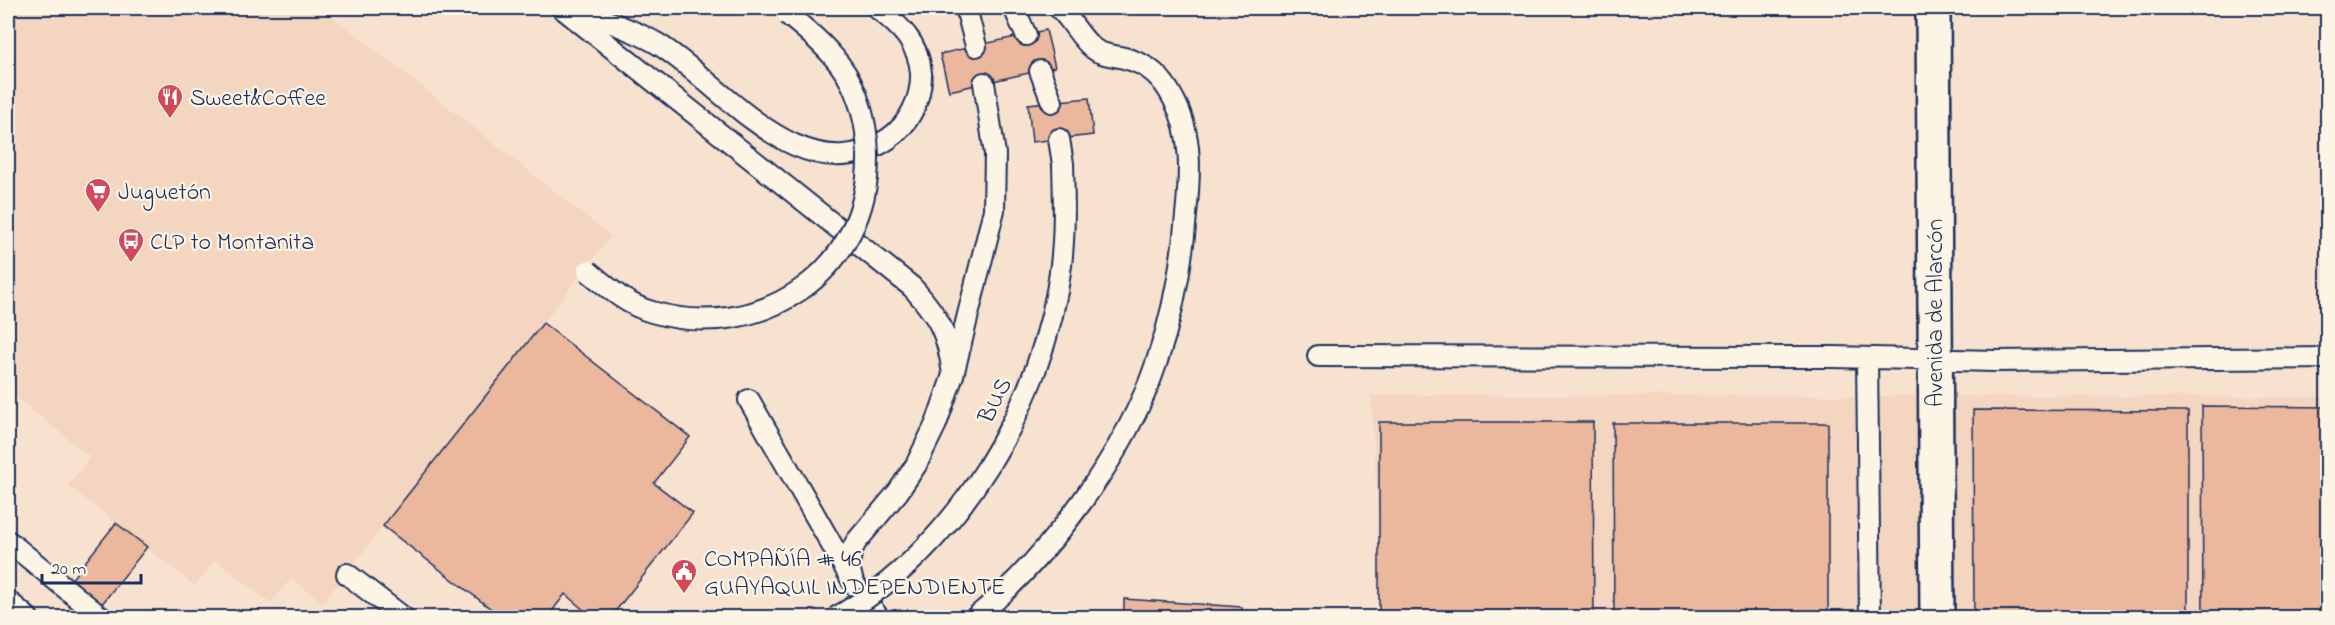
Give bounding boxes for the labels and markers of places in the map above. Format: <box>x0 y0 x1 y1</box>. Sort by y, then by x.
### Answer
restaurant icon: Sweet&Coffee <box>155 82 185 120</box>
place label: Sweet&Coffee <box>190 82 326 117</box>
supermarket icon: Juguetón <box>83 176 113 214</box>
place label: Juguetón <box>118 176 211 211</box>
bus stop icon: CLP to Montanita <box>116 226 146 264</box>
place label: CLP to Montanita <box>150 226 314 261</box>
place label: COMPAÑÍA # 46 GUAYAQUIL INDEPENDIENTE <box>704 543 1005 606</box>
public building icon: COMPAÑÍA # 46 GUAYAQUIL INDEPENDIENTE <box>669 557 699 595</box>

